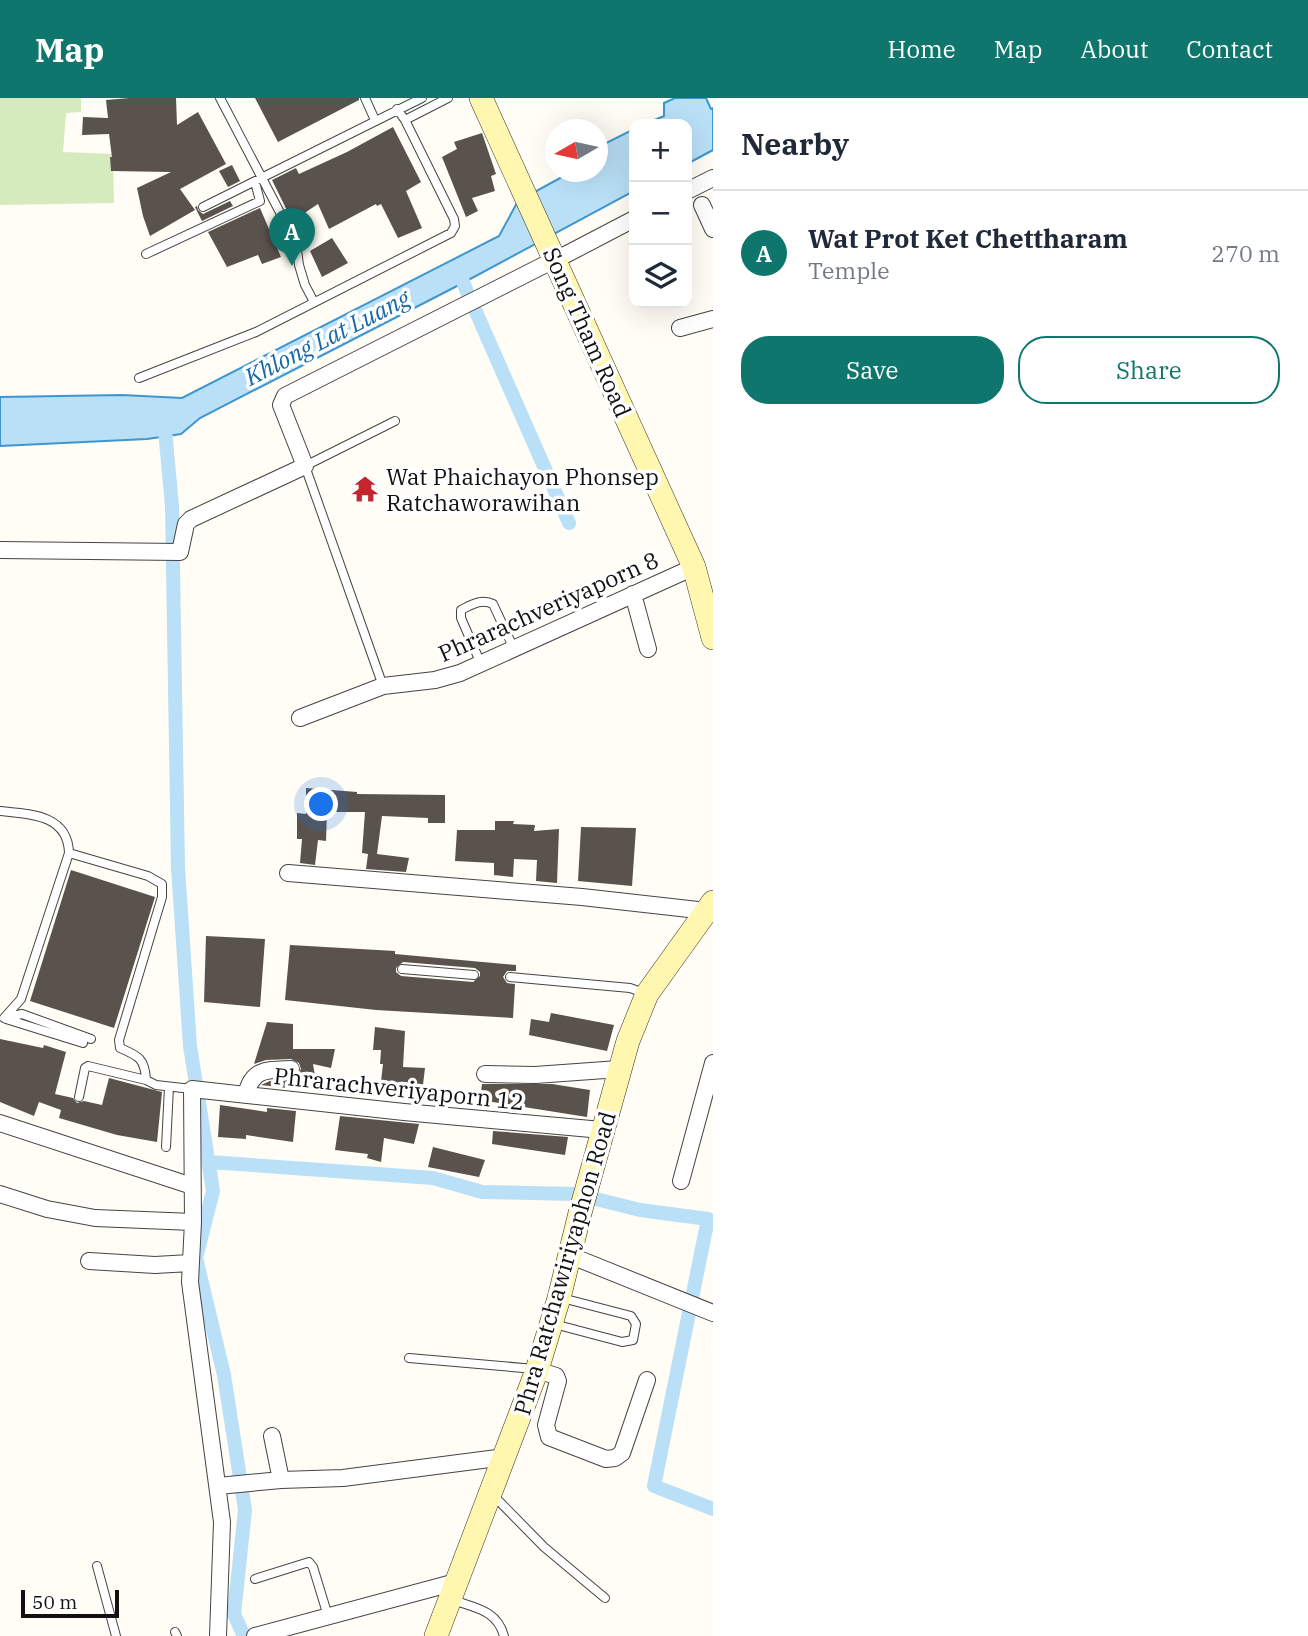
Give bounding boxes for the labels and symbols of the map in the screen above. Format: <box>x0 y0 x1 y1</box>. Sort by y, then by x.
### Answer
north arrow <box>545 119 608 182</box>
pin: A <box>269 208 315 266</box>
street label: Song Tham Road <box>537 242 639 422</box>
water label: Khlong Lat Luang <box>238 281 416 393</box>
place label: Wat Phaichayon Phonsep Ratchaworawihan <box>386 461 659 517</box>
temple icon: Wat Phaichayon Phonsep Ratchaworawihan <box>350 474 380 504</box>
street label: Phrarachveriyaporn 8 <box>433 544 663 668</box>
your location <box>304 787 338 821</box>
street label: Phrarachveriyaporn 12 <box>272 1060 526 1116</box>
street label: Phra Ratchawiriyaphon Road <box>506 1108 622 1418</box>
scale bar <box>21 1587 119 1619</box>

